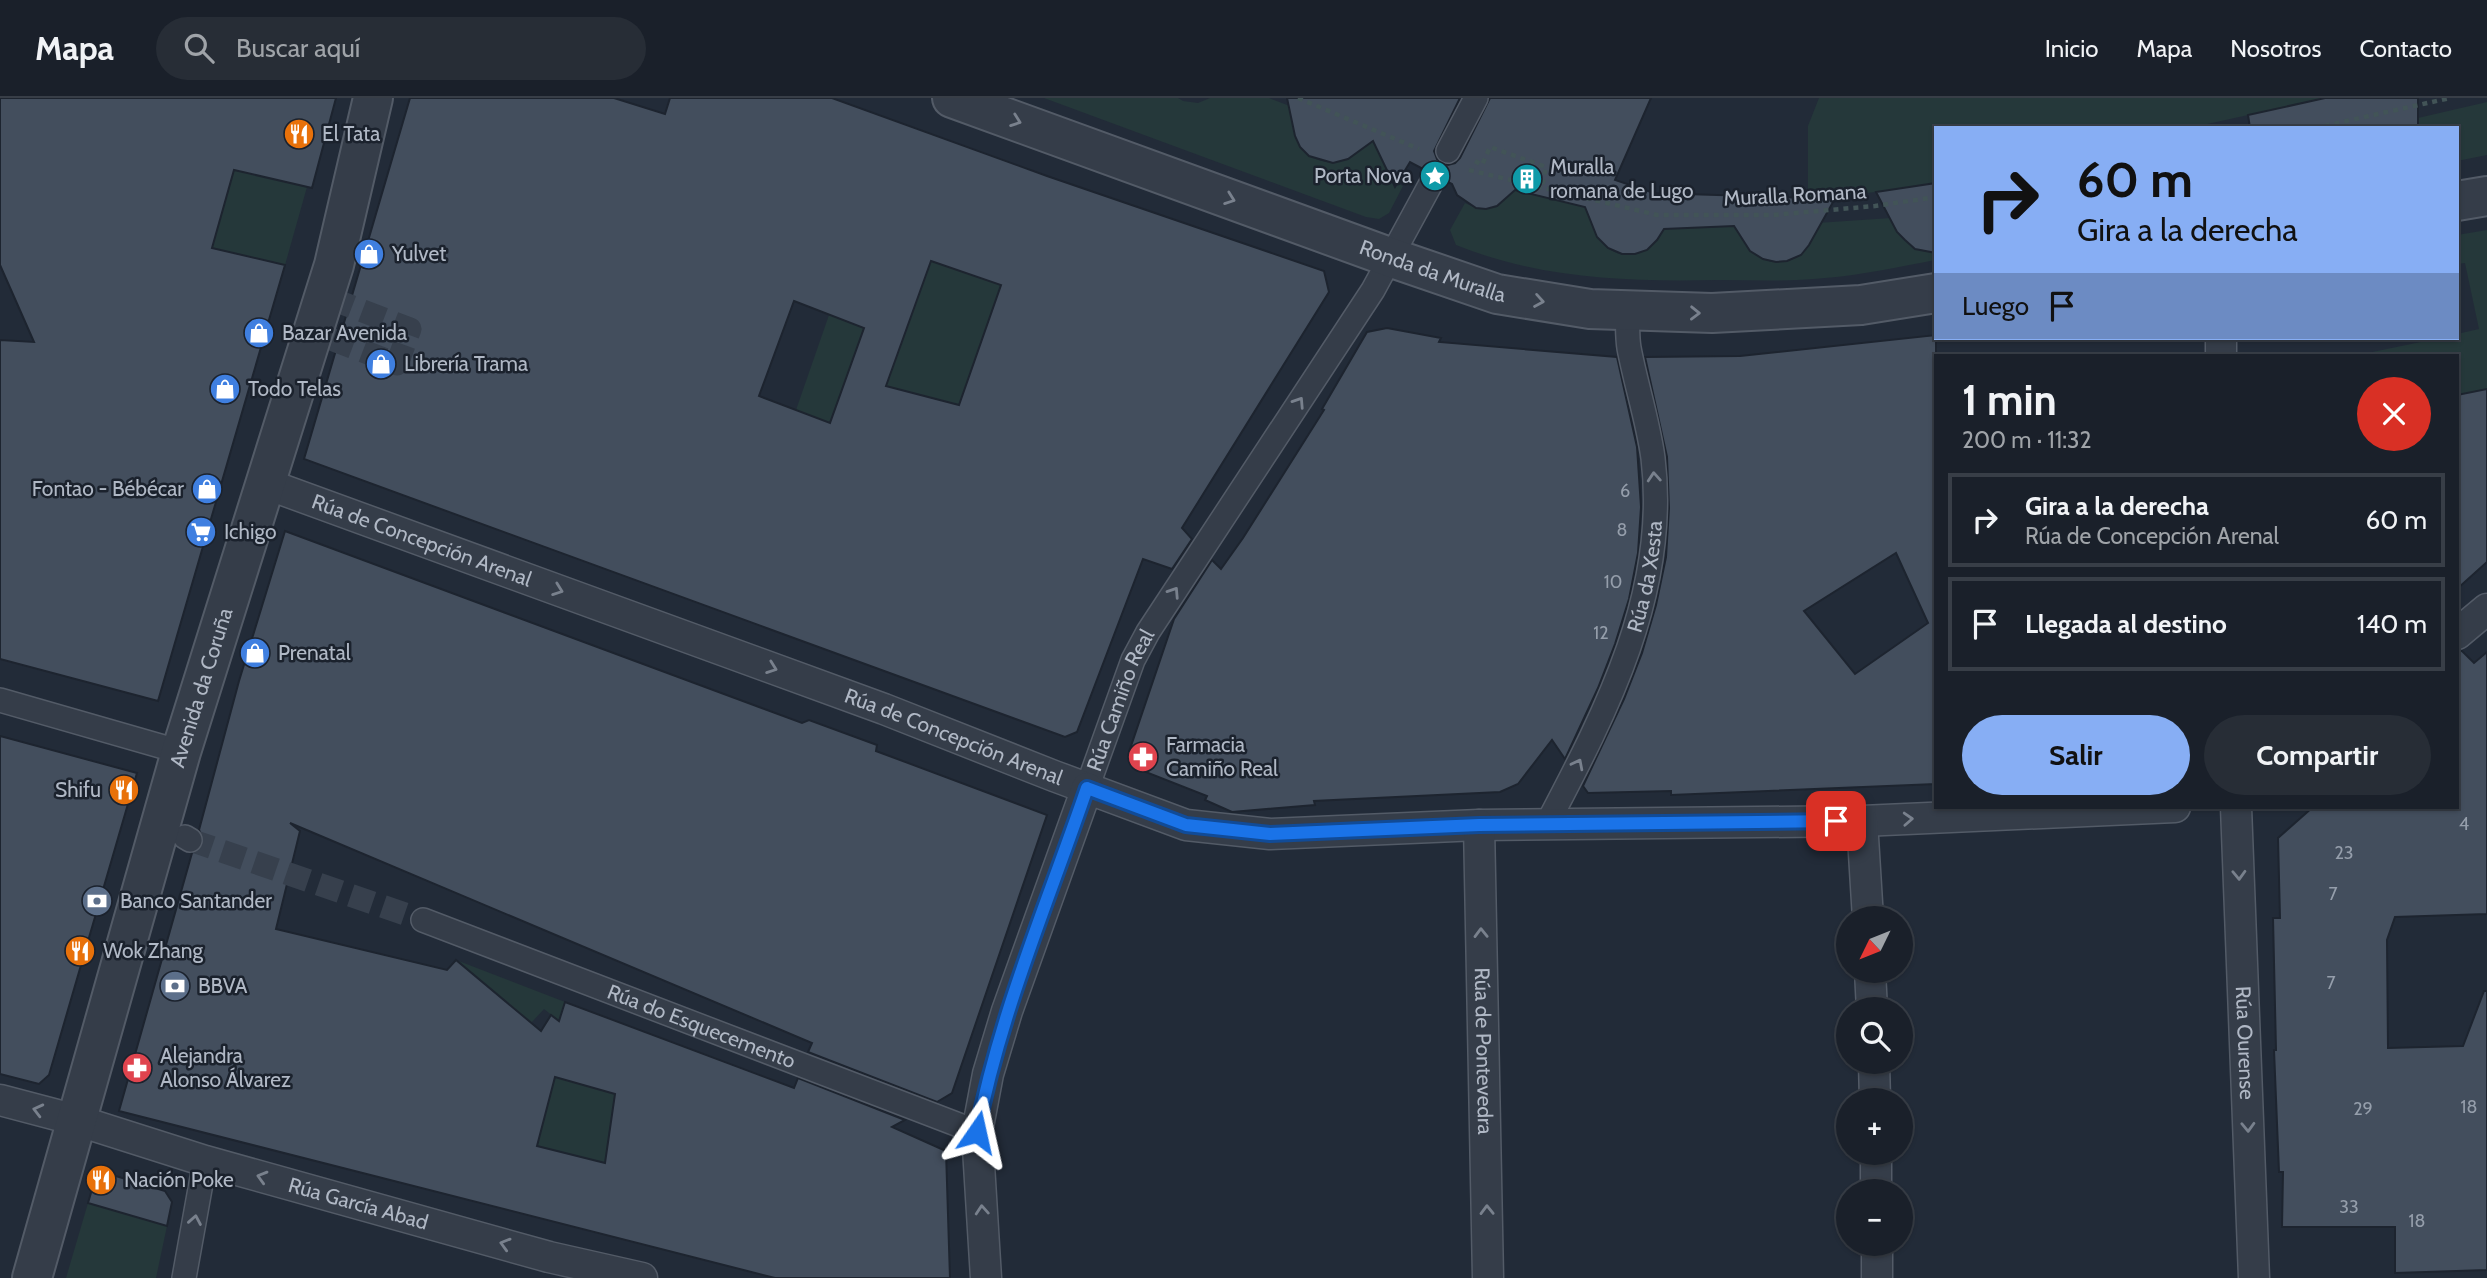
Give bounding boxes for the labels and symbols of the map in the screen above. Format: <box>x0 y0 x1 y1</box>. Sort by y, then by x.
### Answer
one-way arrow <box>1010 113 1022 127</box>
restaurant icon: El Tata <box>282 117 316 151</box>
place label: El Tata <box>322 121 380 146</box>
place label: Muralla romana de Lugo <box>1550 154 1693 203</box>
place icon: Porta Nova <box>1418 159 1452 193</box>
building icon: Muralla romana de Lugo <box>1510 162 1544 196</box>
place label: Porta Nova <box>1314 163 1412 188</box>
street label: Muralla Romana <box>1723 178 1867 211</box>
one-way arrow <box>1224 191 1236 205</box>
street label: Ronda da Muralla <box>1356 234 1507 307</box>
shop icon: Yulvet <box>352 237 386 271</box>
place label: Yulvet <box>391 241 446 266</box>
one-way arrow <box>1533 293 1545 308</box>
one-way arrow <box>1690 305 1701 320</box>
shop icon: Bazar Avenida <box>242 316 276 350</box>
place label: Bazar Avenida <box>282 320 407 345</box>
shop icon: Librería Trama <box>364 347 398 381</box>
place label: Librería Trama <box>404 351 528 376</box>
shop icon: Todo Telas <box>208 372 242 406</box>
place label: Todo Telas <box>248 376 341 401</box>
one-way arrow <box>1290 397 1303 410</box>
one-way arrow <box>1647 471 1662 482</box>
shop icon: Fontao - Bébécar <box>190 472 224 506</box>
place label: Fontao - Bébécar <box>32 476 184 501</box>
house number: 6 <box>1620 480 1630 502</box>
street label: Rúa de Concepción Arenal <box>309 489 535 592</box>
supermarket icon: Ichigo <box>184 515 218 549</box>
place label: Ichigo <box>224 519 276 544</box>
house number: 8 <box>1617 519 1627 541</box>
street label: Rúa da Xesta <box>1622 520 1667 635</box>
house number: 10 <box>1604 571 1622 593</box>
one-way arrow <box>552 582 564 596</box>
one-way arrow <box>1165 587 1178 600</box>
street label: Avenida da Coruña <box>164 605 238 770</box>
house number: 12 <box>1593 622 1609 644</box>
street label: Rúa Camiño Real <box>1081 625 1159 774</box>
shop icon: Prenatal <box>238 636 272 670</box>
place label: Prenatal <box>278 640 351 665</box>
one-way arrow <box>766 660 778 674</box>
street label: Rúa de Concepción Arenal <box>841 683 1066 790</box>
place label: Farmacia Camiño Real <box>1166 732 1278 781</box>
pharmacy icon: Farmacia Camiño Real <box>1126 740 1160 774</box>
one-way arrow <box>1569 759 1583 771</box>
restaurant icon: Shifu <box>107 773 141 807</box>
place label: Shifu <box>55 777 101 802</box>
pin <box>1806 791 1866 851</box>
one-way arrow <box>1902 812 1913 827</box>
house number: 4 <box>2459 813 2469 835</box>
house number: 23 <box>2334 842 2354 864</box>
one-way arrow <box>2231 870 2246 881</box>
house number: 7 <box>2328 883 2338 905</box>
bank icon: Banco Santander <box>80 884 114 918</box>
place label: Banco Santander <box>120 888 272 913</box>
north arrow <box>1836 906 1913 984</box>
one-way arrow <box>1474 928 1489 939</box>
restaurant icon: Wok Zhang <box>63 934 97 968</box>
place label: Wok Zhang <box>103 938 203 963</box>
street label: Rúa de Pontevedra <box>1470 967 1498 1135</box>
bank icon: BBVA <box>158 969 192 1003</box>
house number: 7 <box>2326 972 2336 994</box>
place label: BBVA <box>198 973 248 998</box>
street label: Rúa do Esquecemento <box>604 979 799 1073</box>
street label: Rúa Ourense <box>2231 986 2260 1100</box>
place label: Alejandra Alonso Álvarez <box>160 1043 291 1092</box>
pharmacy icon: Alejandra Alonso Álvarez <box>120 1051 154 1085</box>
position arrow <box>940 1095 1014 1169</box>
house number: 18 <box>2461 1096 2477 1118</box>
house number: 29 <box>2353 1098 2373 1120</box>
one-way arrow <box>32 1104 44 1118</box>
one-way arrow <box>2240 1122 2255 1133</box>
restaurant icon: Nación Poke <box>84 1163 118 1197</box>
place label: Nación Poke <box>124 1167 234 1192</box>
one-way arrow <box>256 1171 268 1185</box>
street label: Rúa García Abad <box>286 1172 431 1235</box>
house number: 33 <box>2339 1196 2359 1218</box>
one-way arrow <box>975 1204 990 1215</box>
one-way arrow <box>1479 1204 1495 1215</box>
house number: 18 <box>2409 1210 2425 1232</box>
one-way arrow <box>187 1214 202 1225</box>
one-way arrow <box>499 1238 511 1253</box>

